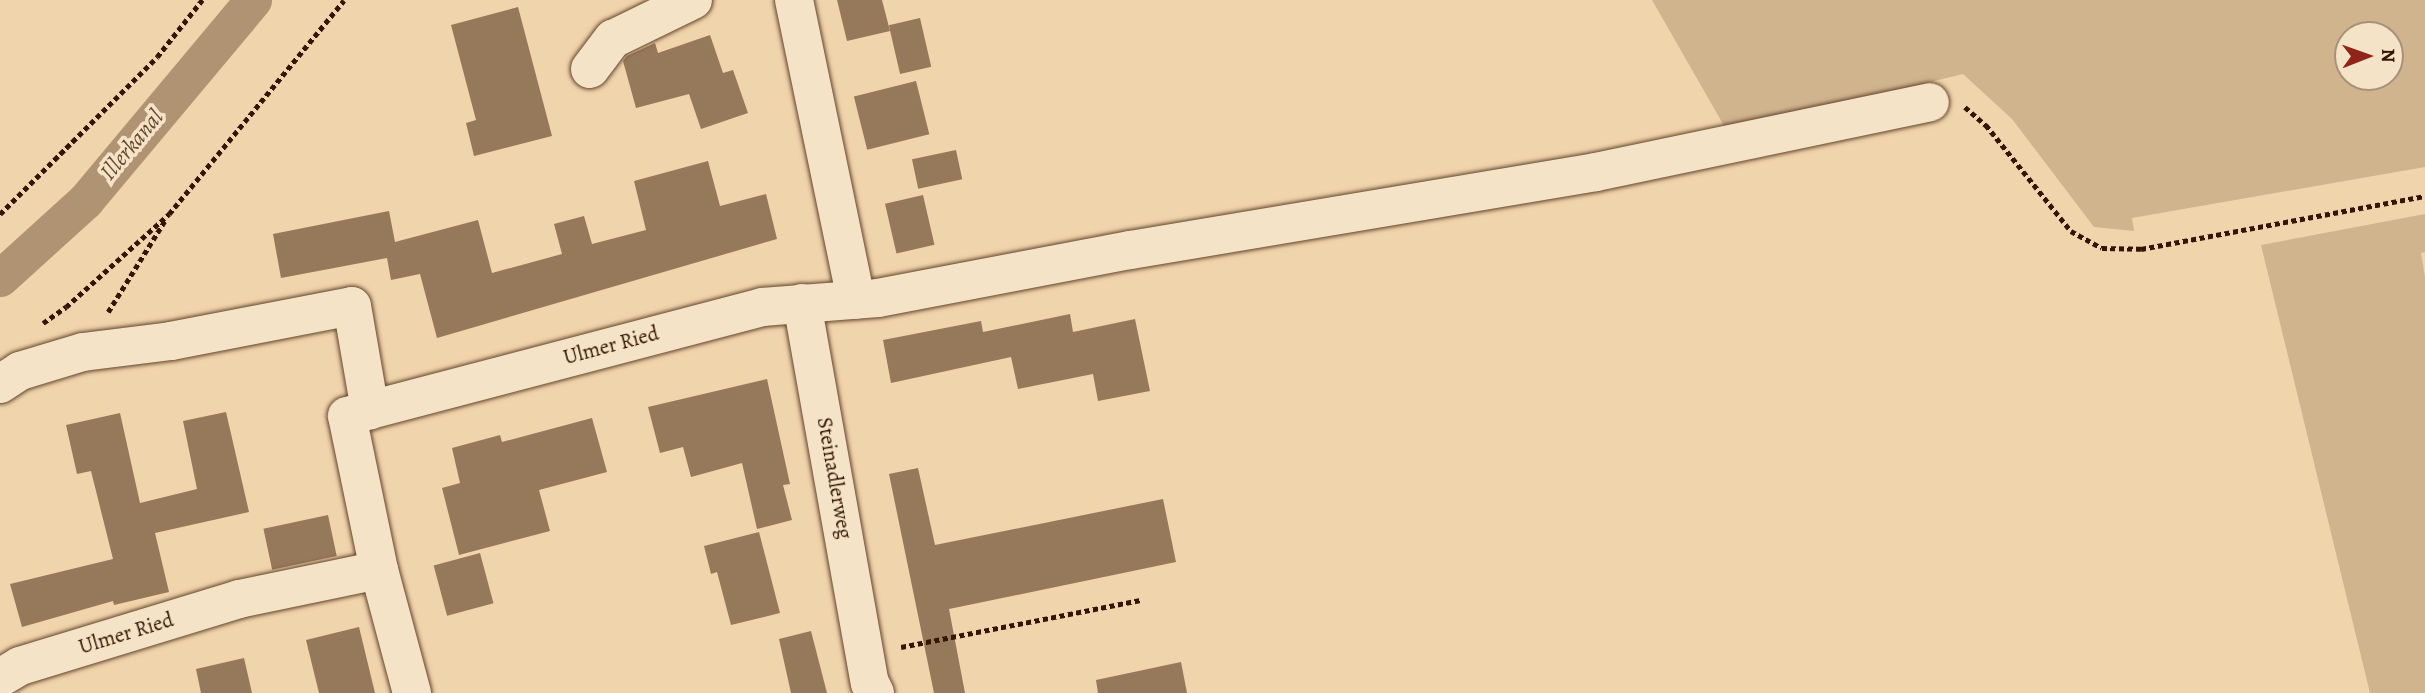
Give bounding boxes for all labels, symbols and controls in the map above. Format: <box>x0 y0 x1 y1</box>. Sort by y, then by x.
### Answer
north arrow <box>2334 21 2404 91</box>
text: N <box>2375 49 2401 63</box>
water label: Illerkanal <box>94 104 170 186</box>
street label: Ulmer Ried <box>561 320 661 370</box>
street label: Steinadlerweg <box>812 415 858 541</box>
street label: Ulmer Ried <box>76 607 176 659</box>

